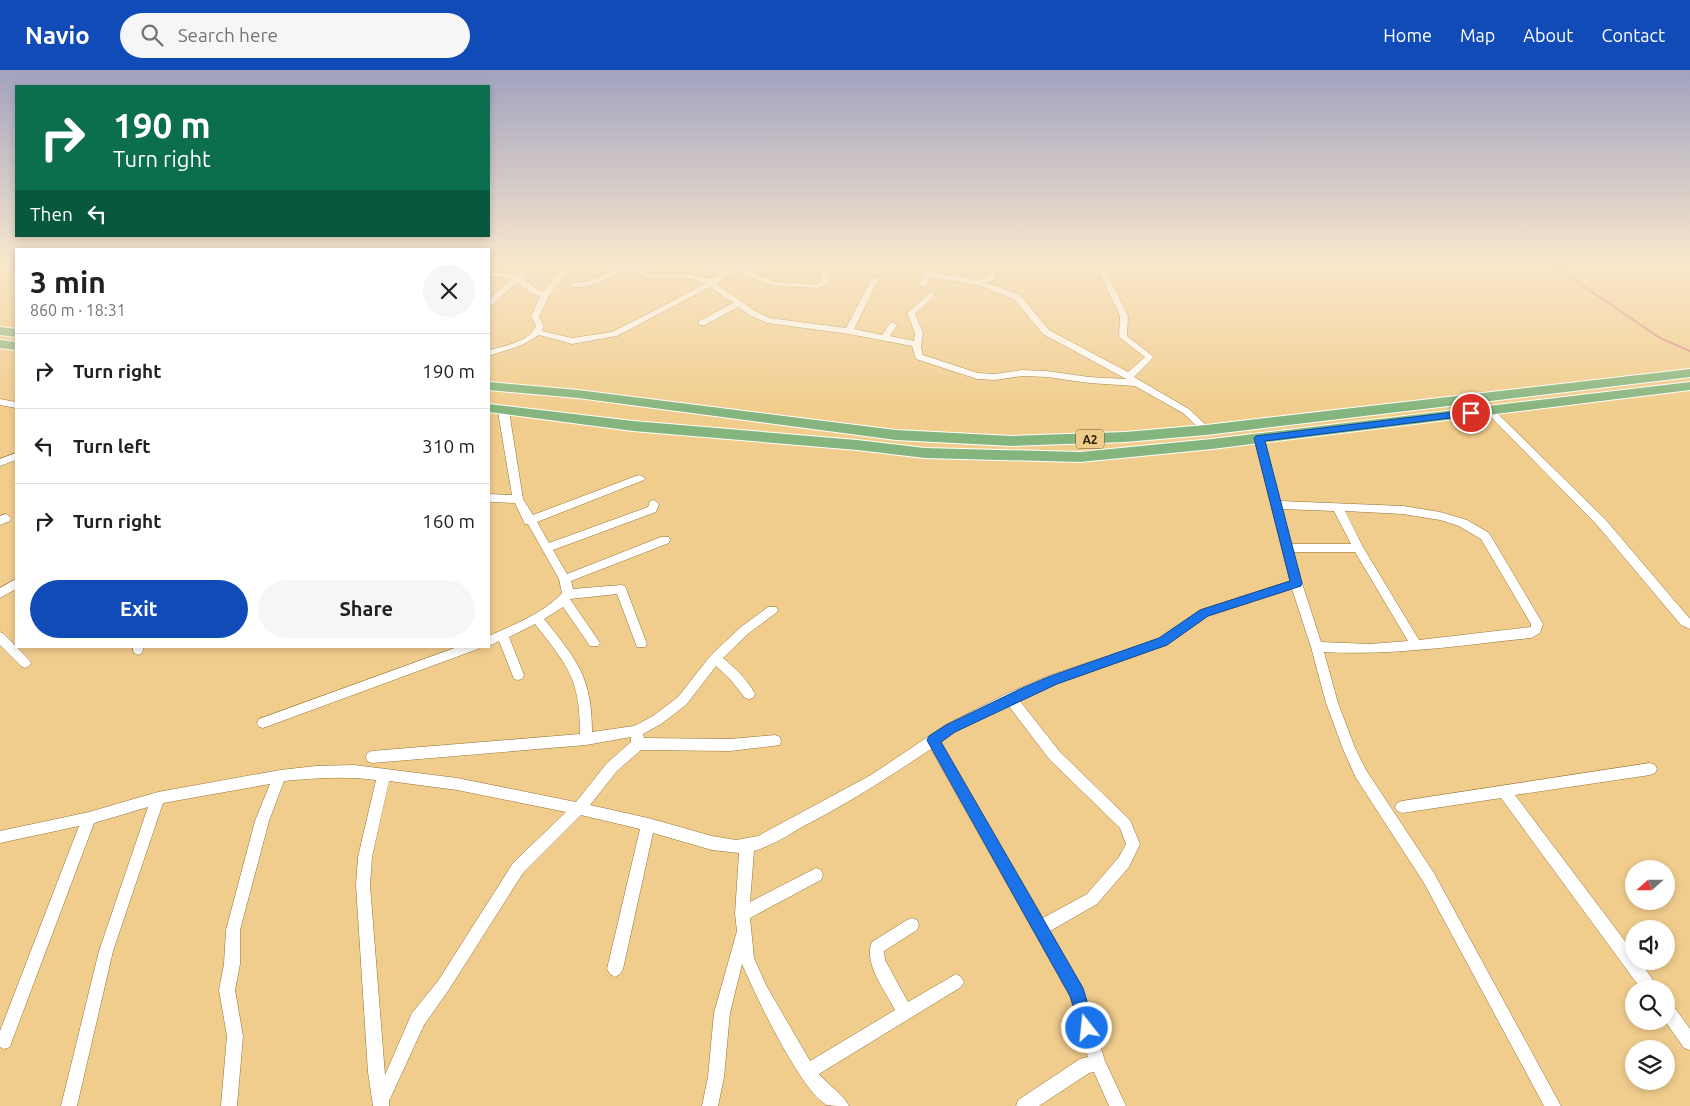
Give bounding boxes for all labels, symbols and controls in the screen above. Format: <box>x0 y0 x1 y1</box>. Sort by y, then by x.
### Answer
search box <box>120 13 470 58</box>
icon: search <box>138 21 166 49</box>
text: Navio <box>25 22 90 49</box>
text: Search here <box>178 24 278 46</box>
text: Home <box>1383 25 1432 45</box>
text: Map <box>1460 25 1495 45</box>
text: About <box>1523 25 1573 45</box>
text: Contact <box>1601 25 1665 45</box>
icon: right <box>30 105 95 170</box>
text: 190 m <box>113 105 211 145</box>
text: Turn right <box>113 146 211 171</box>
icon: left <box>83 200 111 228</box>
text: Then <box>30 203 73 225</box>
text: 3 min <box>30 265 106 299</box>
button: close <box>423 265 475 317</box>
text: 860 m · 18:31 <box>30 301 126 319</box>
icon: right <box>30 357 58 385</box>
text: Turn right <box>73 360 161 382</box>
text: 190 m <box>422 360 475 382</box>
pin <box>1450 392 1492 434</box>
icon: arrive <box>1457 399 1485 427</box>
road number: A2 <box>1076 429 1104 448</box>
icon: left <box>30 432 58 460</box>
text: Turn left <box>73 435 151 457</box>
text: 310 m <box>422 435 475 457</box>
icon: right <box>30 507 58 535</box>
text: Turn right <box>73 510 161 532</box>
text: 160 m <box>422 510 475 532</box>
button: Exit <box>30 580 248 638</box>
button: Share <box>258 580 475 638</box>
north arrow <box>1625 860 1675 910</box>
map controls <box>1625 860 1675 1090</box>
button: sound <box>1625 920 1675 970</box>
button: search <box>1625 980 1675 1030</box>
position arrow <box>1060 1001 1112 1053</box>
button: layers <box>1625 1040 1675 1090</box>

